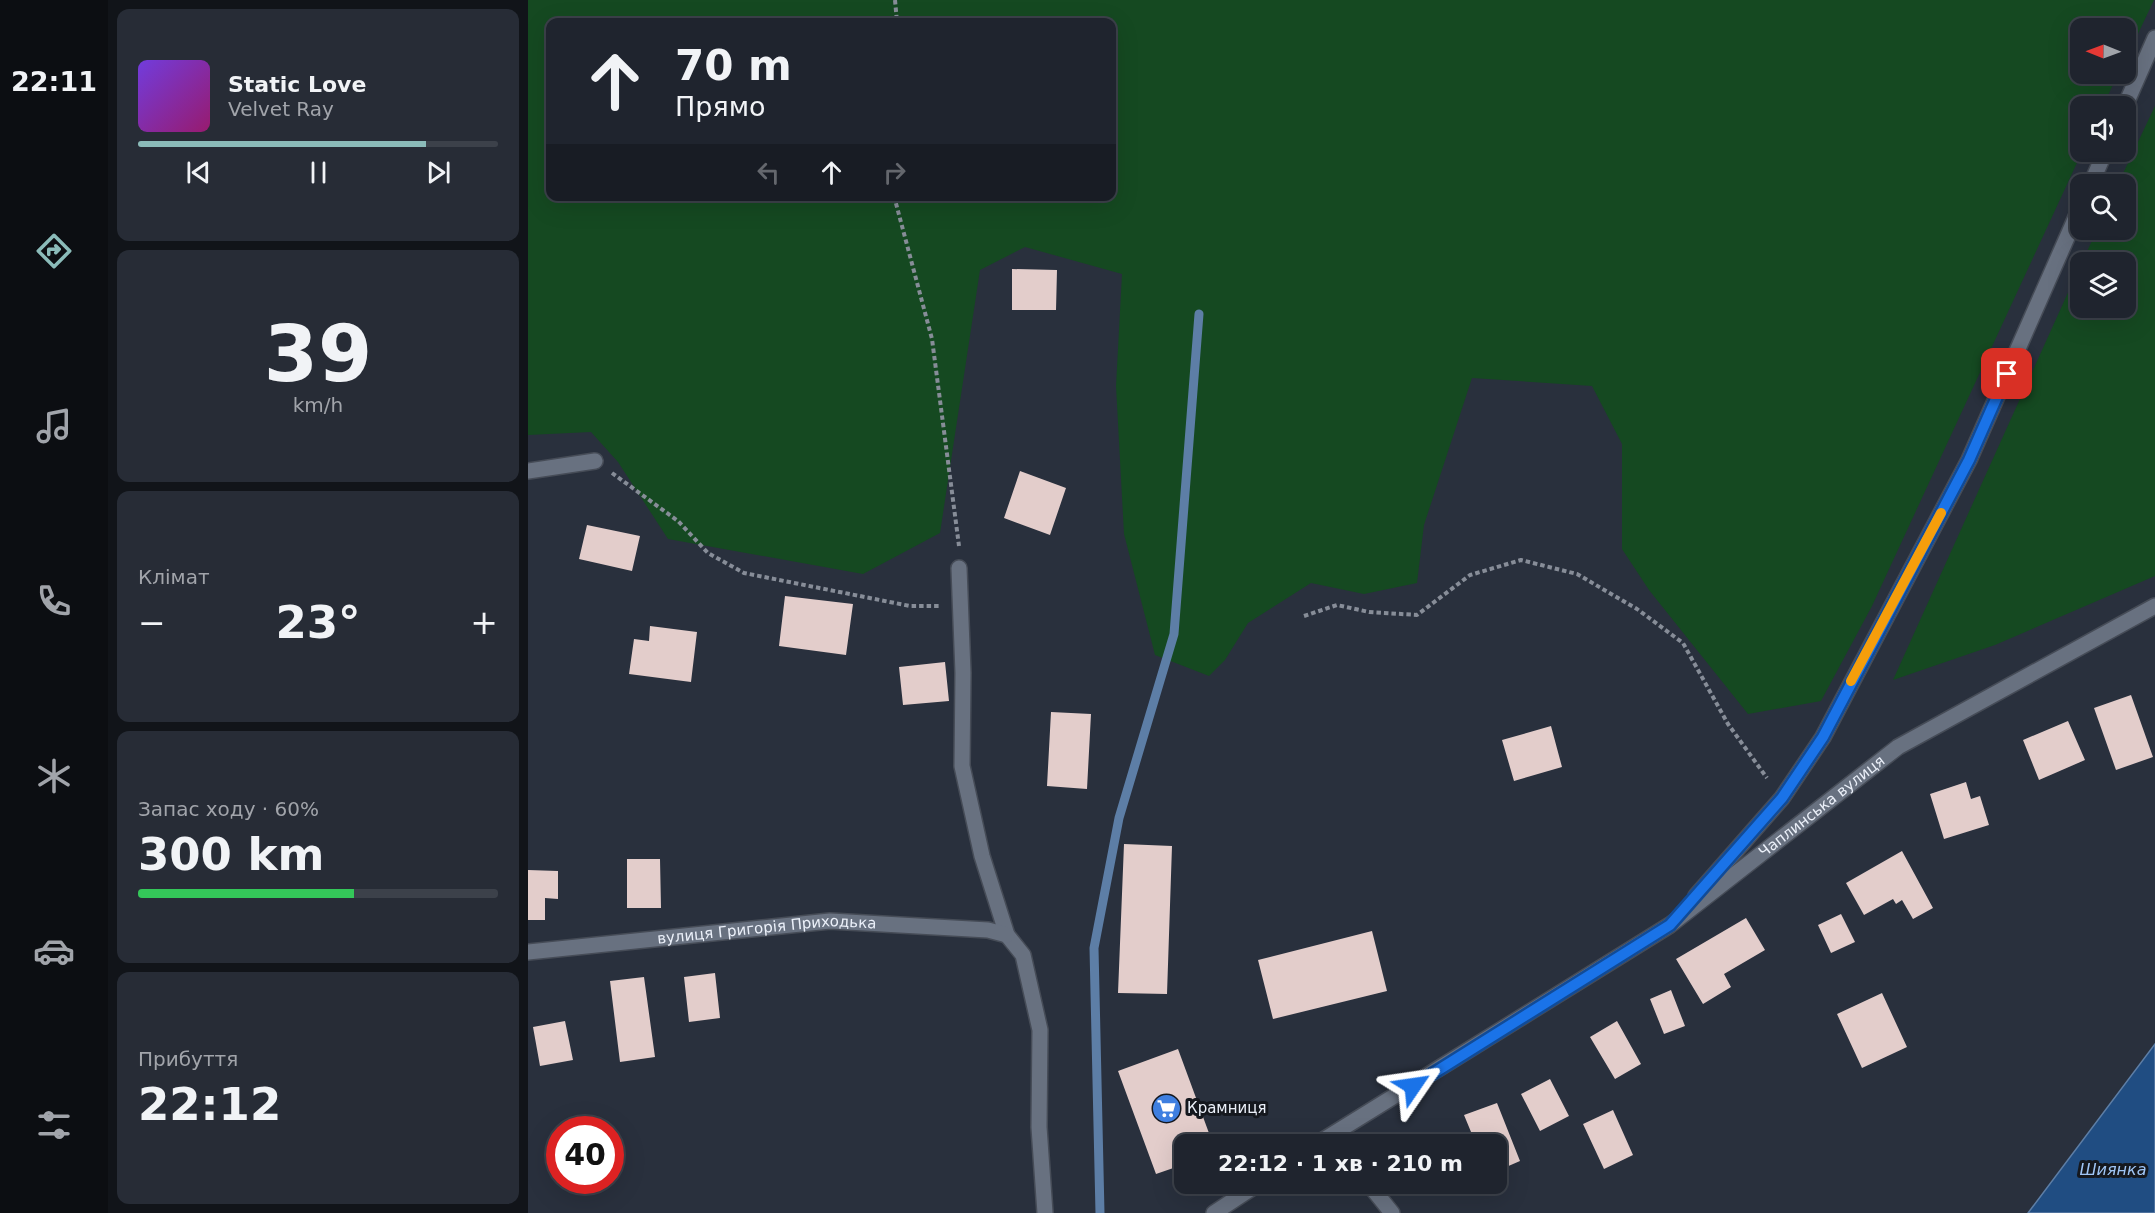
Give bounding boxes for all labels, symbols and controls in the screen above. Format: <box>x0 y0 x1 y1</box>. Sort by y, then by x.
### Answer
north arrow <box>2070 18 2136 84</box>
map controls <box>2070 18 2136 318</box>
text: 70 m <box>675 41 792 90</box>
icon: ahead <box>576 42 654 120</box>
text: 22:11 <box>11 66 97 97</box>
text: Static Love <box>228 72 366 97</box>
text: Прямо <box>675 91 766 122</box>
button: sound <box>2070 96 2136 162</box>
text: Velvet Ray <box>228 97 334 121</box>
icon: previous <box>182 156 215 189</box>
icon: pause <box>302 156 335 189</box>
icon: next <box>422 156 455 189</box>
icon: left <box>752 156 785 189</box>
icon: ahead <box>815 156 848 189</box>
icon: right <box>878 156 911 189</box>
button: search <box>2070 174 2136 240</box>
icon: directions <box>33 230 75 272</box>
button: layers <box>2070 252 2136 318</box>
text: 39 <box>264 309 372 399</box>
pin <box>1981 348 2032 399</box>
icon: arrive <box>1990 357 2023 390</box>
text: km/h <box>293 393 343 417</box>
icon: music <box>33 405 75 447</box>
text: Клімат <box>138 565 210 589</box>
icon: phone <box>33 580 75 622</box>
text: 23° <box>275 596 361 649</box>
text: − <box>138 603 166 642</box>
text: + <box>470 603 498 642</box>
street label: Чаплинська вулиця <box>1755 752 1888 861</box>
icon: climate <box>33 755 75 797</box>
text: Запас ходу · 60% <box>138 797 319 821</box>
text: 300 km <box>138 828 324 881</box>
street label: вулиця Григорія Приходька <box>656 912 877 948</box>
icon: car <box>33 930 75 972</box>
text: Прибуття <box>138 1047 238 1071</box>
position arrow <box>1381 1054 1445 1118</box>
text: 22:12 <box>138 1078 281 1131</box>
supermarket icon: Крамниця <box>1150 1092 1182 1124</box>
place label: Крамниця <box>1187 1099 1266 1117</box>
icon: filters <box>33 1104 75 1146</box>
speed limit sign: 40 <box>546 1116 624 1194</box>
text: 22:12 · 1 хв · 210 m <box>1218 1151 1463 1176</box>
water label: Шиянка <box>2079 1160 2147 1179</box>

